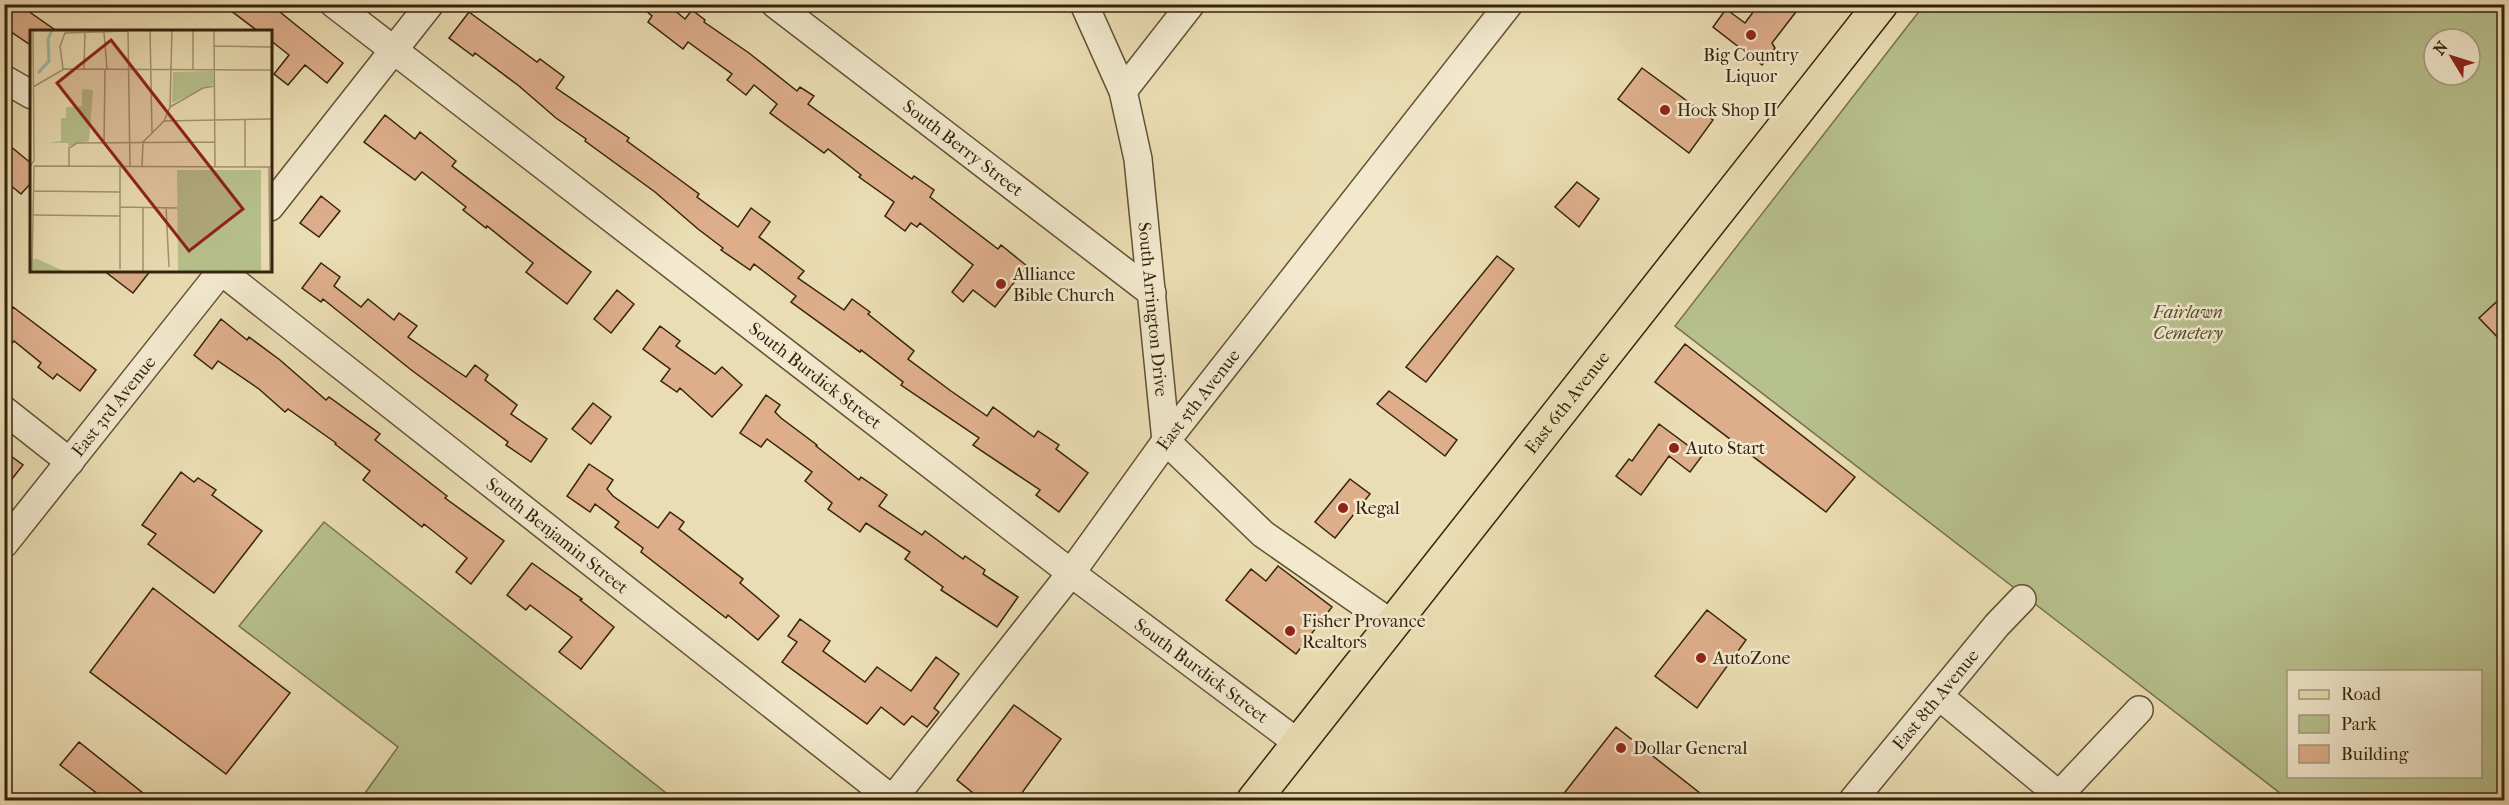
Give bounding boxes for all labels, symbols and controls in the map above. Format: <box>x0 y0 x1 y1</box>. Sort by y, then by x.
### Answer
north arrow <box>2422 27 2482 87</box>
marker: Big Country Liquor <box>1744 28 1758 42</box>
inset map <box>30 30 272 272</box>
text: N <box>2429 37 2452 59</box>
place label: Big Country Liquor <box>1703 45 1800 87</box>
street label: South Berry Street <box>899 96 1028 201</box>
place label: Hock Shop II <box>1677 100 1777 121</box>
marker: Hock Shop II <box>1658 103 1672 117</box>
street label: South Arrington Drive <box>1134 221 1172 398</box>
place label: Alliance Bible Church <box>1012 264 1115 306</box>
marker: Alliance Bible Church <box>994 277 1008 291</box>
park label: Fairlawn Cemetery <box>2152 302 2223 344</box>
street label: South Burdick Street <box>745 318 886 434</box>
street label: East 5th Avenue <box>1152 345 1244 454</box>
street label: East 6th Avenue <box>1520 347 1614 458</box>
street label: East 3rd Avenue <box>67 352 160 461</box>
place label: Auto Start <box>1685 438 1766 459</box>
marker: Auto Start <box>1667 441 1681 455</box>
street label: South Benjamin Street <box>482 473 633 598</box>
place label: Regal <box>1355 498 1400 519</box>
marker: Regal <box>1336 501 1350 515</box>
place label: Fisher Provance Realtors <box>1302 611 1426 653</box>
street label: South Burdick Street <box>1130 614 1273 728</box>
marker: Fisher Provance Realtors <box>1283 624 1297 638</box>
street label: East 8th Avenue <box>1888 645 1983 754</box>
place label: AutoZone <box>1712 648 1790 669</box>
marker: AutoZone <box>1694 651 1708 665</box>
legend <box>2287 670 2482 778</box>
text: Road <box>2341 684 2381 705</box>
text: Park <box>2341 714 2378 735</box>
place label: Dollar General <box>1633 738 1747 759</box>
marker: Dollar General <box>1614 741 1628 755</box>
text: Building <box>2341 744 2409 765</box>

